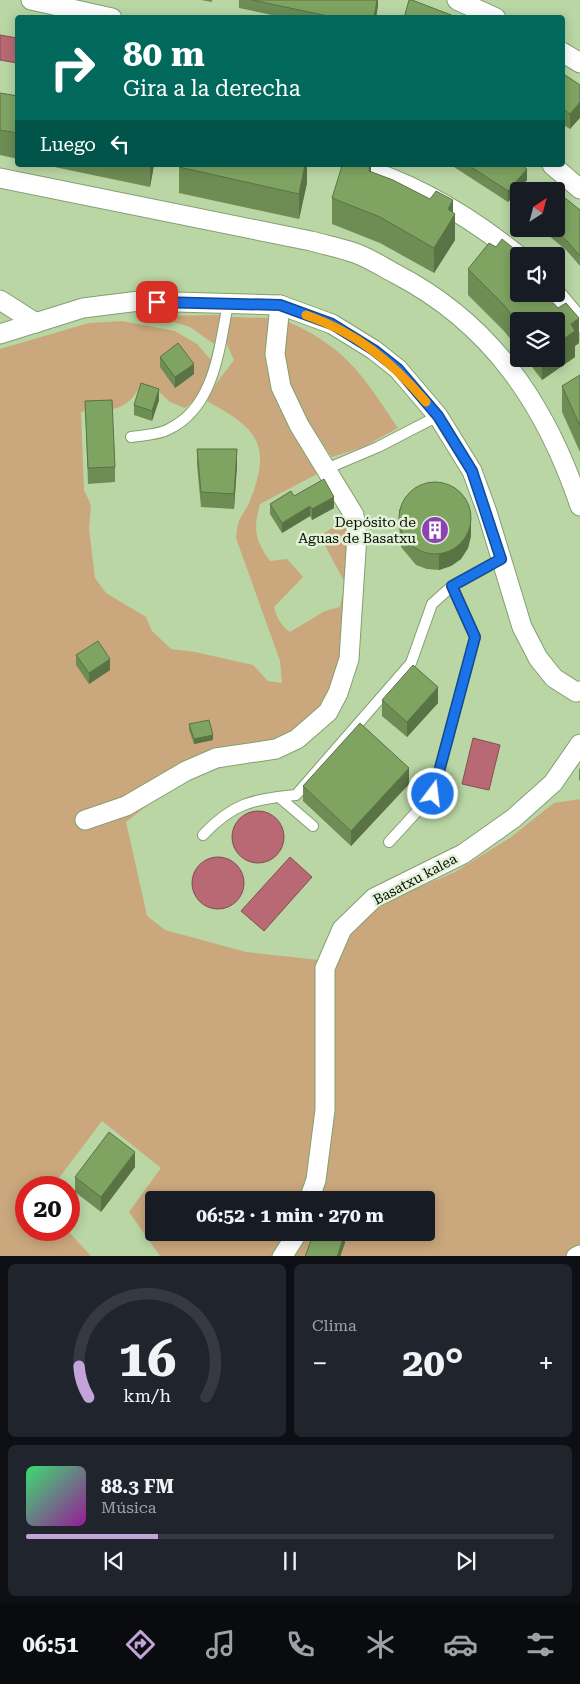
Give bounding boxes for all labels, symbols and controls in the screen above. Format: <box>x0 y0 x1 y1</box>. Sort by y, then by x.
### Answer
text: 80 m <box>123 34 205 75</box>
icon: right <box>40 35 105 100</box>
text: Gira a la derecha <box>123 76 301 101</box>
icon: left <box>106 130 134 158</box>
text: Luego <box>40 133 96 156</box>
north arrow <box>510 182 565 238</box>
map controls <box>510 182 565 367</box>
button: sound <box>510 247 565 302</box>
pin <box>136 281 178 323</box>
icon: arrive <box>143 288 171 316</box>
button: layers <box>510 312 565 367</box>
place label: Depósito de Aguas de Basatxu <box>298 514 416 546</box>
building icon: Depósito de Aguas de Basatxu <box>420 515 450 545</box>
position arrow <box>406 767 458 819</box>
street label: Basatxu kalea <box>370 850 460 908</box>
speed limit sign: 20 <box>15 1176 80 1241</box>
text: 06:52 · 1 min · 270 m <box>196 1204 384 1227</box>
text: Clima <box>312 1316 357 1335</box>
text: 16 <box>118 1328 176 1389</box>
text: 20° <box>402 1341 464 1385</box>
text: − <box>312 1347 328 1380</box>
text: + <box>538 1347 554 1380</box>
text: km/h <box>123 1385 171 1406</box>
text: 88.3 FM <box>101 1475 174 1498</box>
text: Música <box>101 1498 156 1517</box>
icon: previous <box>100 1547 128 1575</box>
icon: pause <box>276 1547 304 1575</box>
icon: next <box>452 1547 480 1575</box>
icon: directions <box>123 1627 158 1662</box>
icon: music <box>203 1627 238 1662</box>
icon: phone <box>283 1627 318 1662</box>
icon: climate <box>363 1627 398 1662</box>
icon: car <box>443 1627 478 1662</box>
icon: filters <box>523 1627 558 1662</box>
text: 06:51 <box>22 1632 79 1657</box>

